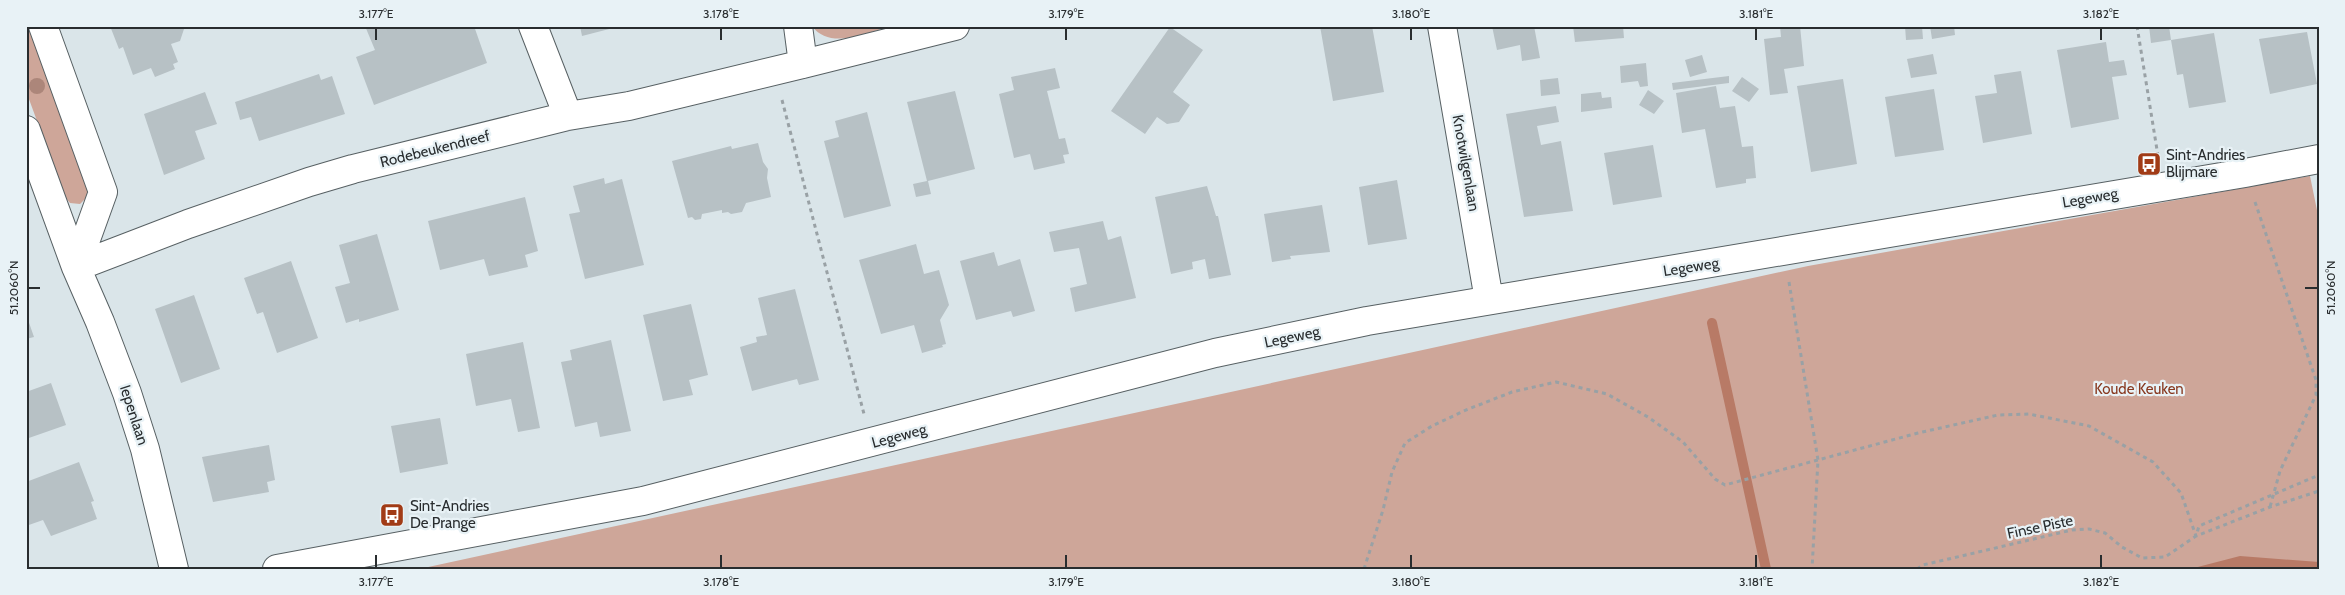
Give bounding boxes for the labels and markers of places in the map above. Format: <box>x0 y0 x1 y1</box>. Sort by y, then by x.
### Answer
place label: Sint-Andries Blijmare <box>2166 146 2245 181</box>
bus stop icon: Sint-Andries Blijmare <box>2136 151 2162 177</box>
place label: Sint-Andries De Prange <box>410 497 489 532</box>
bus stop icon: Sint-Andries De Prange <box>379 502 405 528</box>

